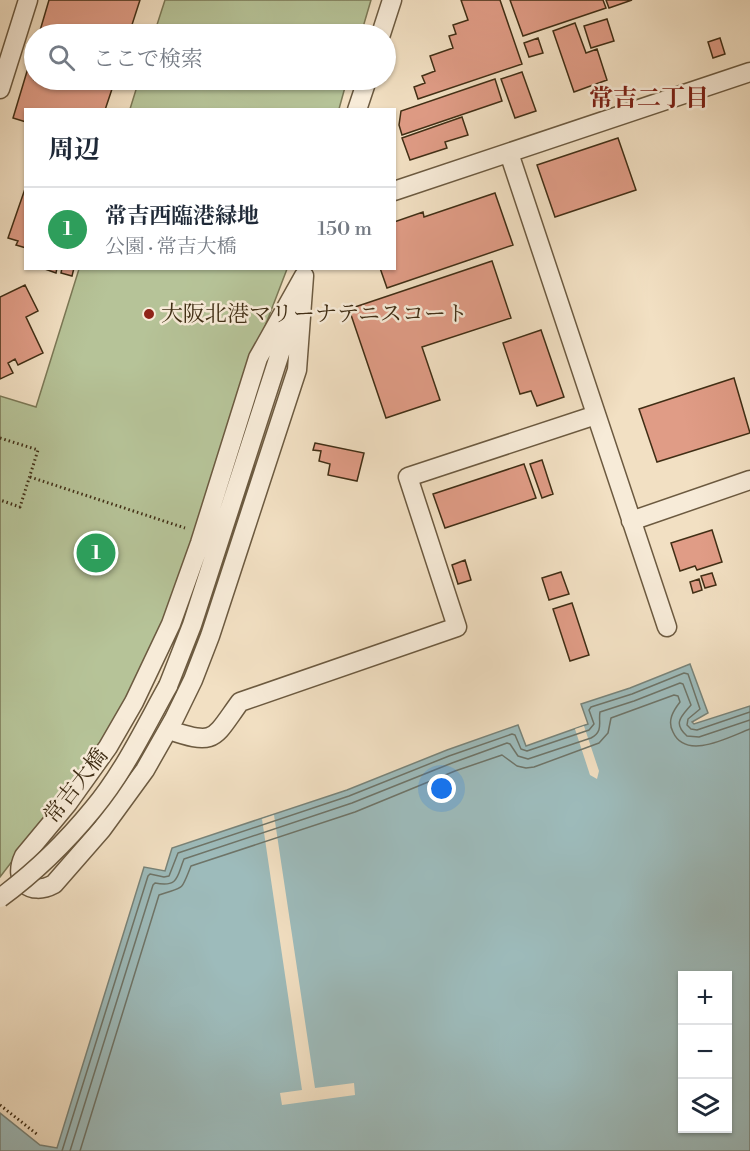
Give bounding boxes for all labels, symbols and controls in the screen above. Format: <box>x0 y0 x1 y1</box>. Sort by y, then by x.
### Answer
search box <box>24 24 396 90</box>
icon: search <box>45 41 78 74</box>
text: ここで検索 <box>93 46 203 73</box>
district label: 常吉二丁目 <box>589 84 709 114</box>
text: 周辺 <box>48 134 100 166</box>
text: 常吉西臨港緑地 <box>105 203 259 230</box>
text: 1 <box>63 217 72 242</box>
text: 150 m <box>317 217 372 242</box>
text: 公園 · 常吉大橋 <box>105 235 237 260</box>
place label: 大阪北港マリーナテニスコート <box>161 301 468 328</box>
marker: 大阪北港マリーナテニスコート <box>142 307 156 321</box>
pin: 1 <box>76 530 116 576</box>
street label: 常吉大橋 <box>38 743 114 829</box>
your location <box>427 774 456 803</box>
map controls <box>678 971 732 1133</box>
button: + <box>678 971 732 1025</box>
button: − <box>678 1025 732 1079</box>
button: layers <box>678 1079 732 1133</box>

